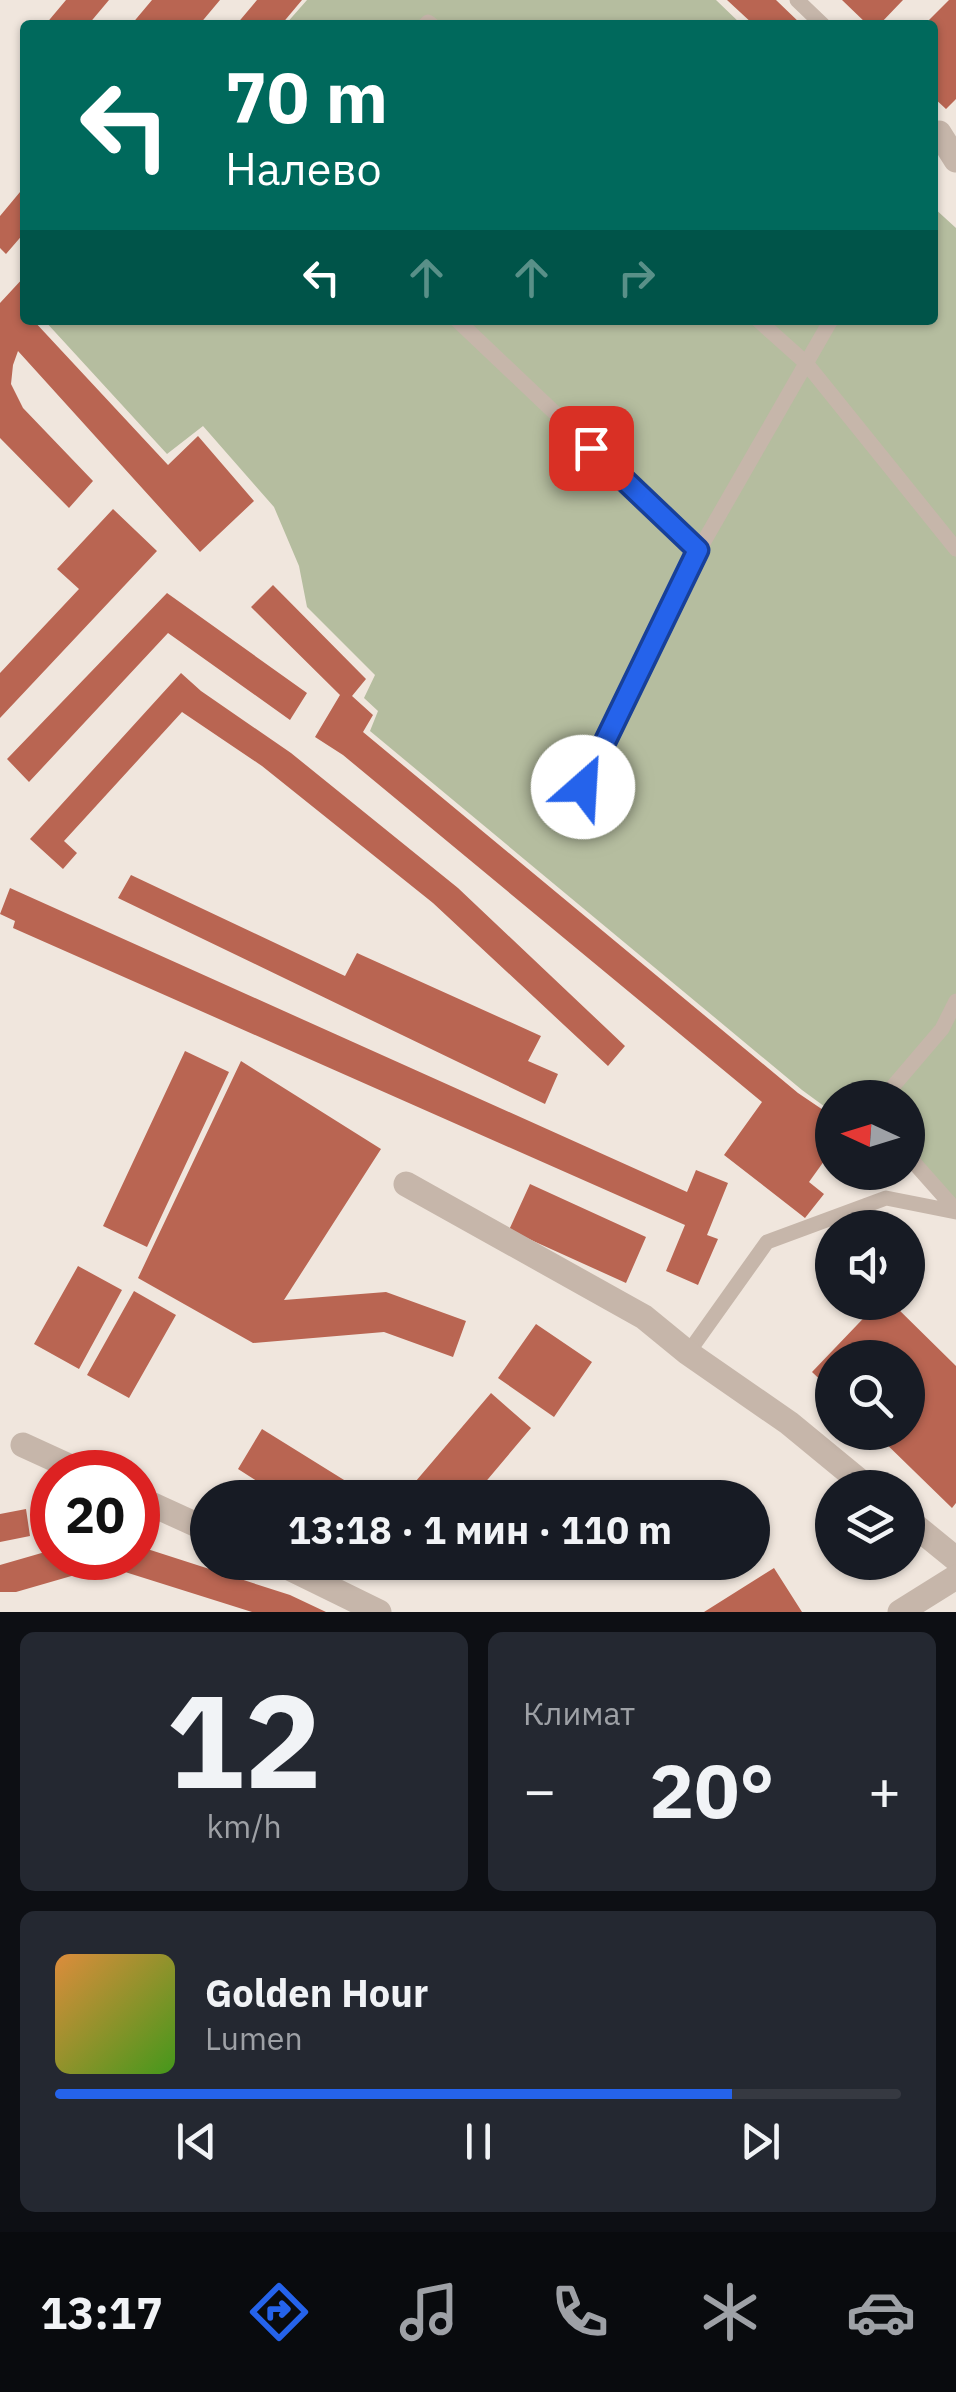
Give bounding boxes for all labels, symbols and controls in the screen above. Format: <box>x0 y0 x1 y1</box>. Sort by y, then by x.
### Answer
text: 70 m <box>225 51 388 142</box>
icon: left <box>60 60 190 190</box>
text: Налево <box>225 139 382 197</box>
icon: left <box>294 250 349 305</box>
icon: ahead <box>399 250 454 305</box>
icon: ahead <box>504 250 559 305</box>
icon: right <box>609 250 664 305</box>
pin <box>549 406 634 491</box>
icon: arrive <box>564 421 619 476</box>
position arrow <box>531 735 635 839</box>
north arrow <box>815 1080 925 1190</box>
map controls <box>815 1080 925 1580</box>
button: sound <box>815 1210 925 1320</box>
button: search <box>815 1340 925 1450</box>
speed limit sign: 20 <box>30 1450 160 1580</box>
button: layers <box>815 1470 925 1580</box>
text: 13:18 · 1 мин · 110 m <box>288 1505 672 1554</box>
text: 12 <box>166 1655 322 1824</box>
text: Климат <box>523 1692 635 1734</box>
text: 20° <box>649 1741 775 1839</box>
text: − <box>523 1754 556 1825</box>
text: + <box>868 1754 901 1825</box>
text: km/h <box>206 1805 282 1847</box>
text: Golden Hour <box>205 1968 428 2017</box>
text: Lumen <box>205 2017 303 2059</box>
icon: previous <box>169 2114 224 2169</box>
icon: pause <box>451 2114 506 2169</box>
icon: next <box>733 2114 788 2169</box>
icon: directions <box>244 2277 314 2347</box>
icon: music <box>394 2277 464 2347</box>
icon: phone <box>545 2277 615 2347</box>
icon: climate <box>695 2277 765 2347</box>
icon: car <box>846 2277 916 2347</box>
text: 13:17 <box>40 2283 163 2341</box>

